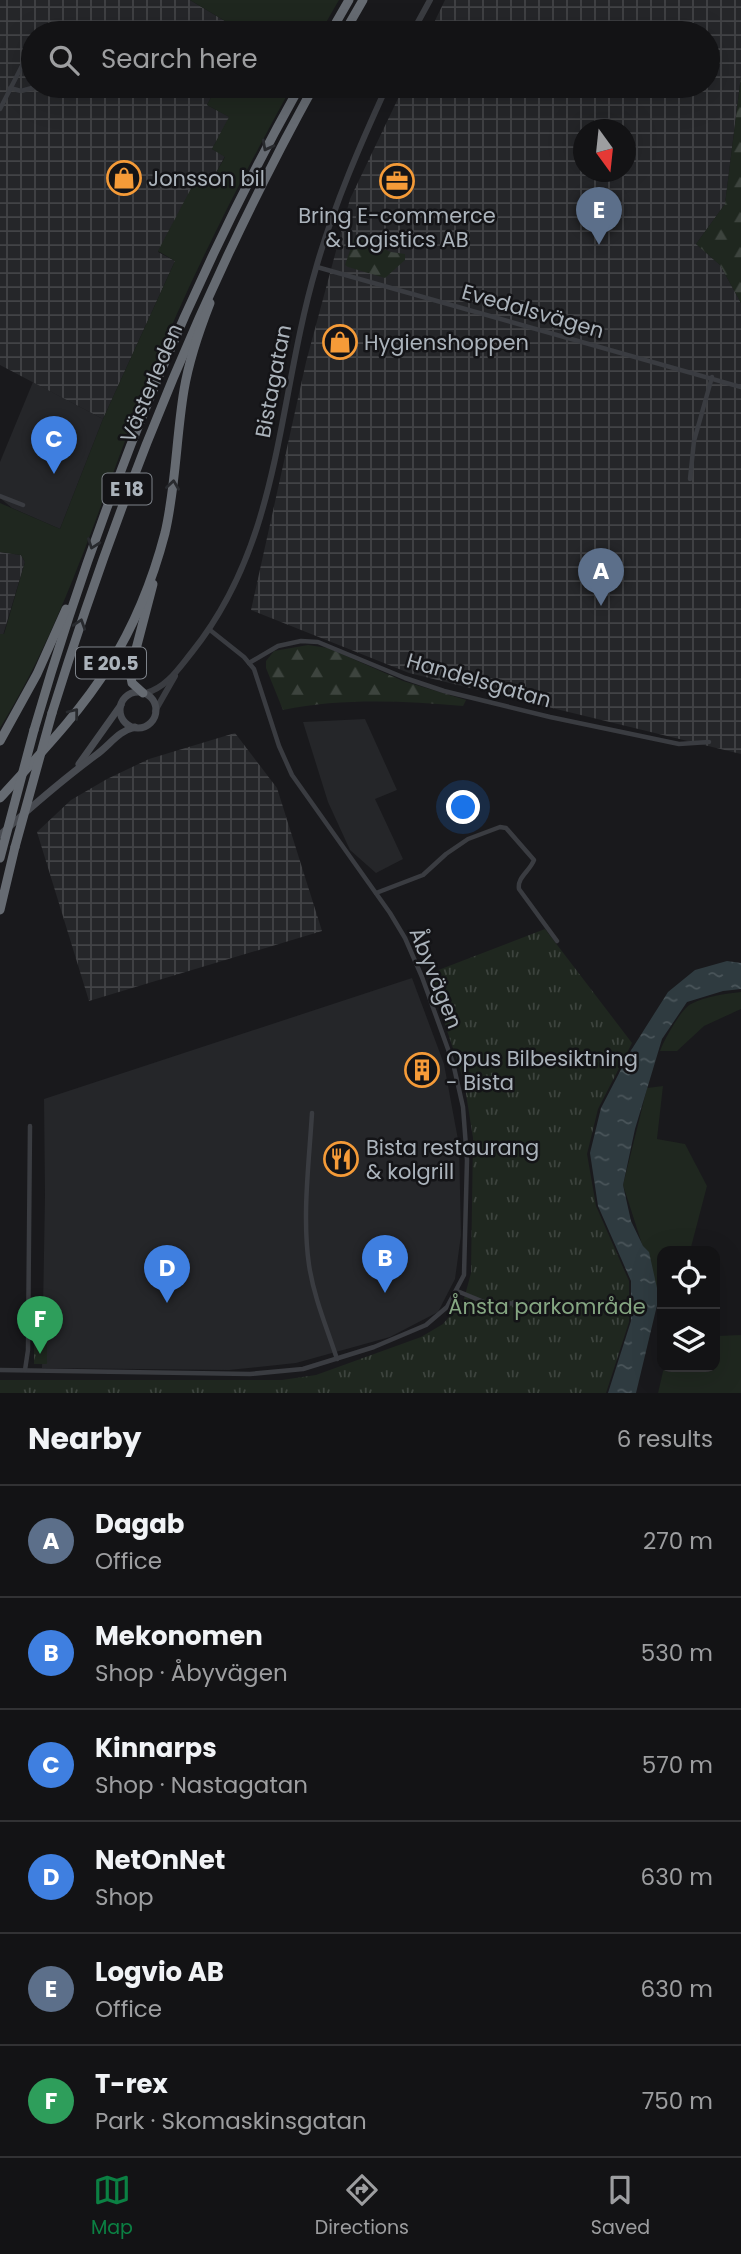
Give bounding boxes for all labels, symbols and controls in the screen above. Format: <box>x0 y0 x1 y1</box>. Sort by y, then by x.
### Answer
search box <box>21 21 720 98</box>
icon: search <box>45 41 83 79</box>
text: Search here <box>101 41 258 77</box>
north arrow <box>573 119 636 182</box>
one-way arrow <box>262 139 275 151</box>
shop icon: Jonsson bil <box>105 159 143 197</box>
office icon: Bring E-commerce & Logistics AB <box>378 162 416 200</box>
place label: Jonsson bil <box>148 164 265 193</box>
pin: E <box>576 187 622 245</box>
place label: Bring E-commerce & Logistics AB <box>298 201 496 254</box>
street label: Evedalsvägen <box>458 277 608 345</box>
street label: Västerleden <box>113 319 189 447</box>
street label: Bistagatan <box>248 322 298 440</box>
shop icon: Hygienshoppen <box>321 323 359 361</box>
place label: Hygienshoppen <box>364 328 529 357</box>
pin: C <box>31 416 77 474</box>
road number: E 18 <box>102 474 152 504</box>
one-way arrow <box>165 479 180 490</box>
one-way arrow <box>87 537 101 549</box>
pin: A <box>578 548 624 606</box>
one-way arrow <box>72 619 86 631</box>
street label: Handelsgatan <box>403 646 555 714</box>
road number: E 20.5 <box>76 648 146 678</box>
one-way arrow <box>65 709 78 721</box>
your location <box>446 790 480 824</box>
street label: Åbyvägen <box>403 923 469 1033</box>
place label: Opus Bilbesiktning - Bista <box>446 1044 638 1097</box>
building icon: Opus Bilbesiktning - Bista <box>403 1051 441 1089</box>
place label: Bista restaurang & kolgrill <box>366 1133 539 1186</box>
restaurant icon: Bista restaurang & kolgrill <box>322 1140 360 1178</box>
pin: B <box>362 1235 408 1293</box>
pin: D <box>144 1245 190 1303</box>
map controls <box>657 1246 720 1372</box>
button: locate <box>657 1246 720 1309</box>
park label: Ånsta parkområde <box>448 1292 646 1321</box>
pin: F <box>17 1296 63 1354</box>
button: layers <box>657 1309 720 1372</box>
text: Nearby <box>28 1417 142 1460</box>
text: 6 results <box>617 1423 713 1455</box>
text: Dagab <box>95 1506 185 1542</box>
text: A <box>43 1525 59 1557</box>
text: 270 m <box>643 1525 713 1557</box>
text: Office <box>95 1545 162 1577</box>
text: Mekonomen <box>95 1618 263 1654</box>
text: B <box>43 1637 59 1669</box>
text: 530 m <box>641 1637 713 1669</box>
text: Shop · Åbyvägen <box>95 1657 288 1689</box>
text: Kinnarps <box>95 1730 217 1766</box>
text: C <box>42 1749 60 1781</box>
text: 570 m <box>642 1749 713 1781</box>
text: Shop · Nastagatan <box>95 1769 308 1801</box>
text: NetOnNet <box>95 1842 225 1878</box>
text: D <box>43 1861 59 1893</box>
text: 630 m <box>641 1861 713 1893</box>
text: Shop <box>95 1881 154 1913</box>
text: Logvio AB <box>95 1954 224 1990</box>
text: E <box>45 1973 57 2005</box>
text: 630 m <box>641 1973 713 2005</box>
text: Office <box>95 1993 162 2025</box>
text: T-rex <box>95 2066 168 2102</box>
text: F <box>45 2085 57 2117</box>
text: 750 m <box>642 2085 713 2117</box>
text: Park · Skomaskinsgatan <box>95 2105 367 2137</box>
tab: Map <box>91 2171 133 2242</box>
tab: Directions <box>315 2171 409 2242</box>
tab: Saved <box>591 2171 650 2242</box>

